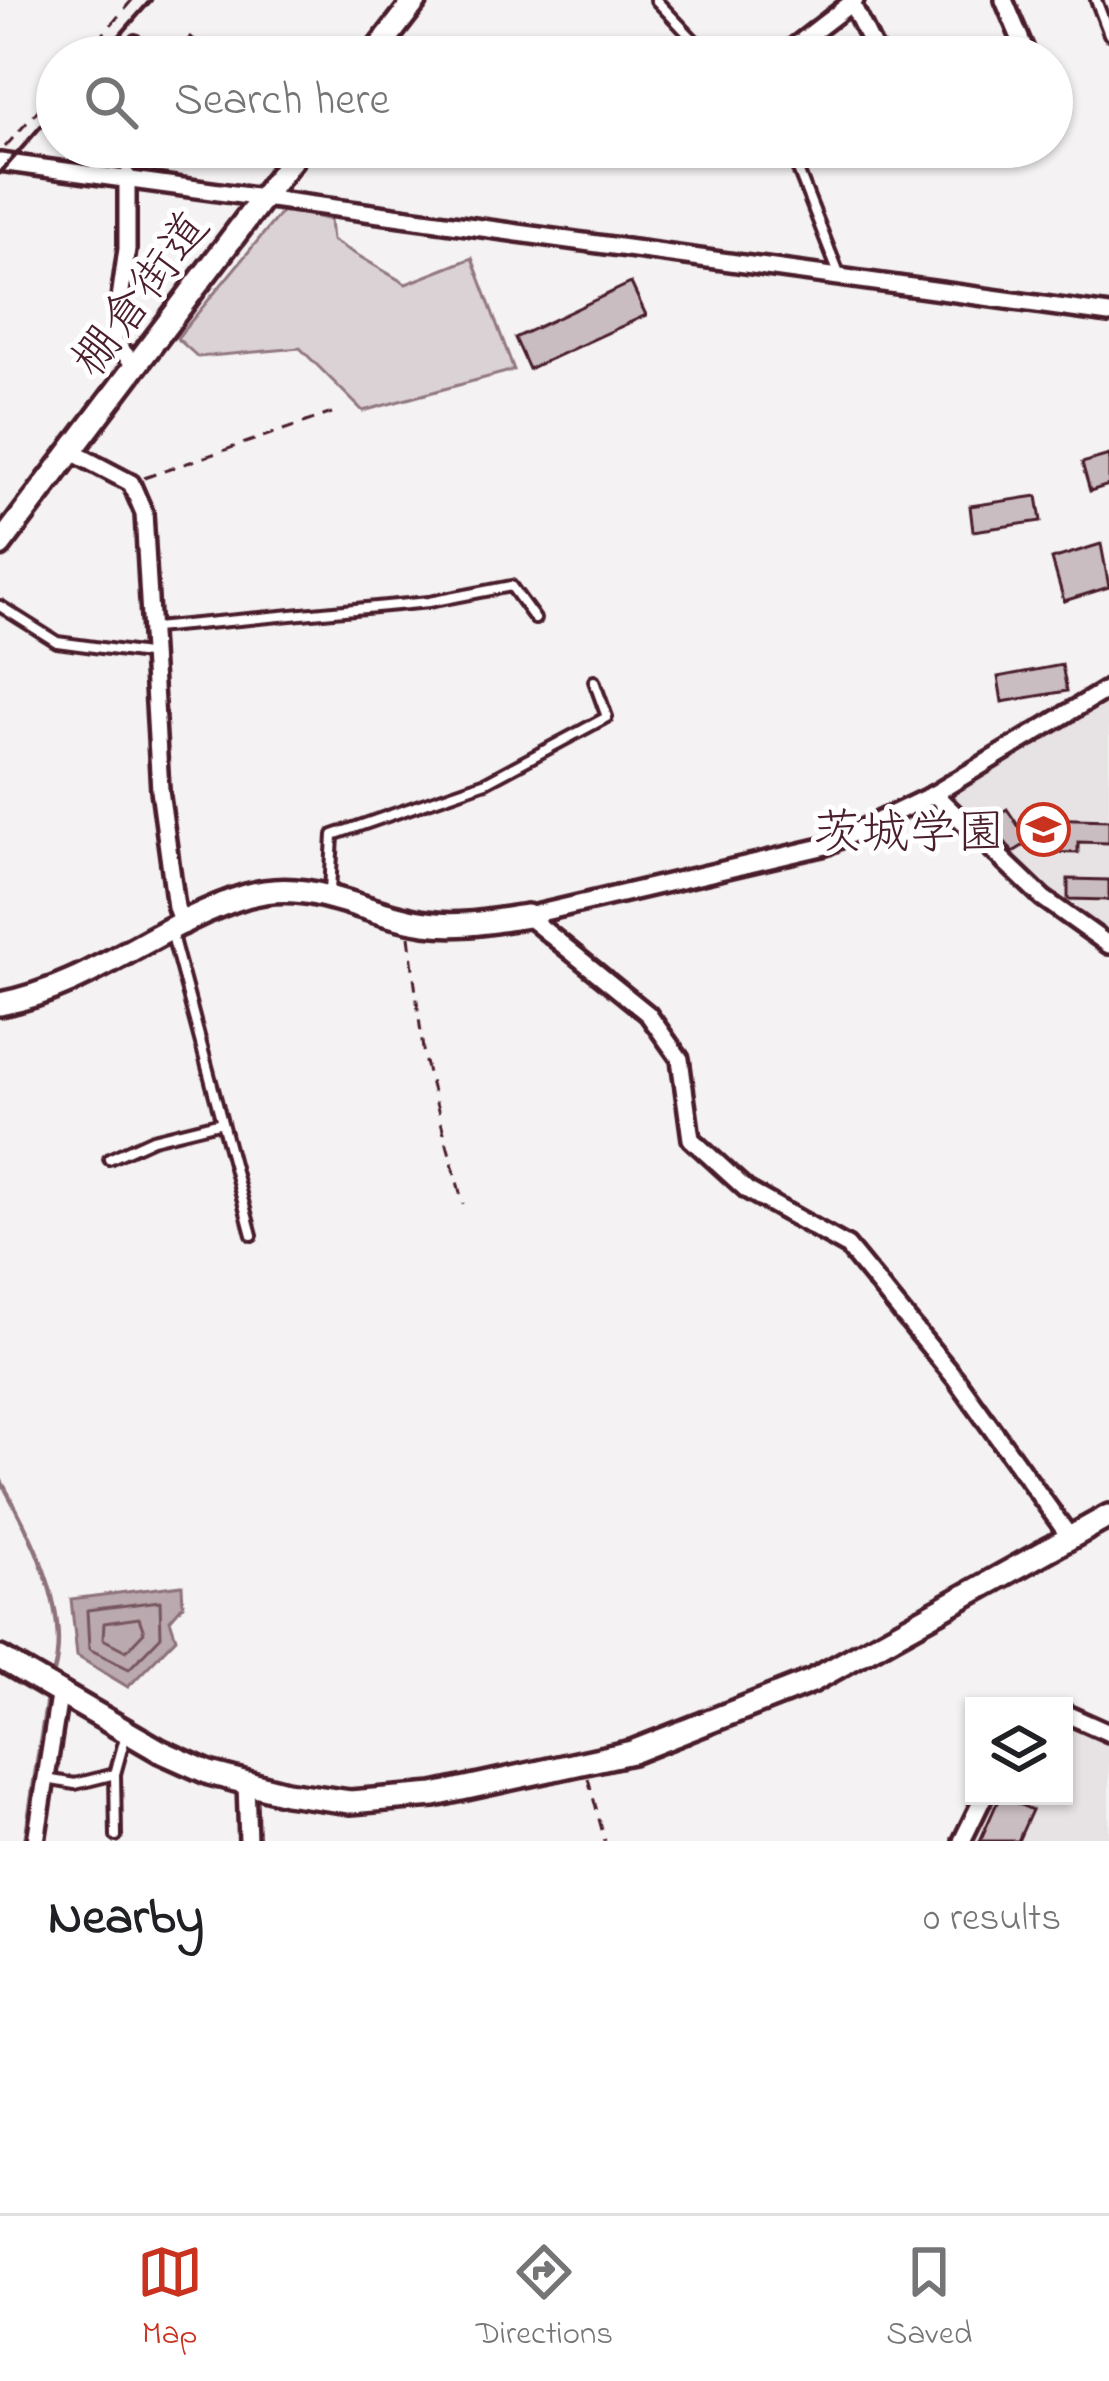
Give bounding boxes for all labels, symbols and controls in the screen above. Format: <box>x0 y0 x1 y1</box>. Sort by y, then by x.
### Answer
search box <box>36 36 1073 168</box>
icon: search <box>78 69 144 135</box>
text: Search here <box>174 69 390 135</box>
street label: 棚倉街道 <box>57 197 229 393</box>
place label: 茨城学園 <box>813 800 1005 870</box>
school or university icon: 茨城学園 <box>1016 802 1072 858</box>
map controls <box>965 1697 1073 1805</box>
button: layers <box>965 1697 1073 1805</box>
text: Nearby <box>48 1882 204 1957</box>
text: 0 results <box>923 1891 1061 1948</box>
tab: Map <box>137 2239 203 2359</box>
tab: Directions <box>476 2239 613 2359</box>
tab: Saved <box>886 2239 972 2359</box>

